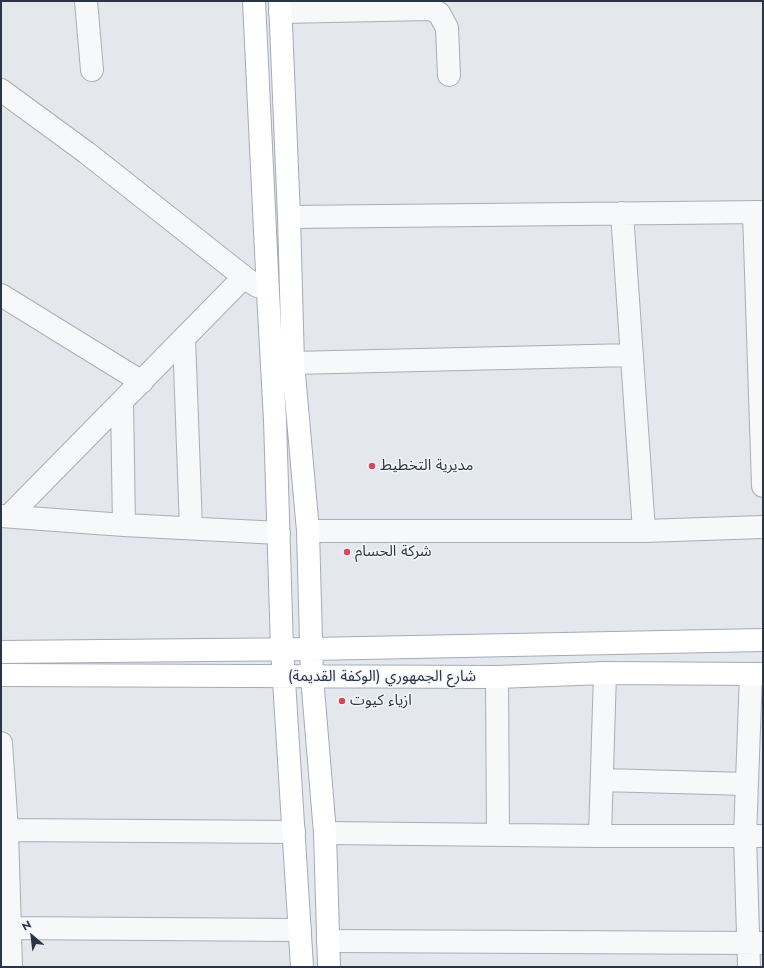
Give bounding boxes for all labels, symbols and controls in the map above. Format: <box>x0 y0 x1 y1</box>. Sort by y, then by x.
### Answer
place label: مديرية التخطيط <box>380 457 473 475</box>
marker: مديرية التخطيط <box>367 461 377 471</box>
place label: شركة الحسام <box>355 543 431 561</box>
marker: شركة الحسام <box>342 547 352 557</box>
street label: شارع الجمهوري (الوكفة القديمة) <box>288 668 476 686</box>
place label: ازياء كيوت <box>350 692 412 710</box>
marker: ازياء كيوت <box>337 696 347 706</box>
north arrow <box>12 916 52 956</box>
text: N <box>19 916 34 935</box>

